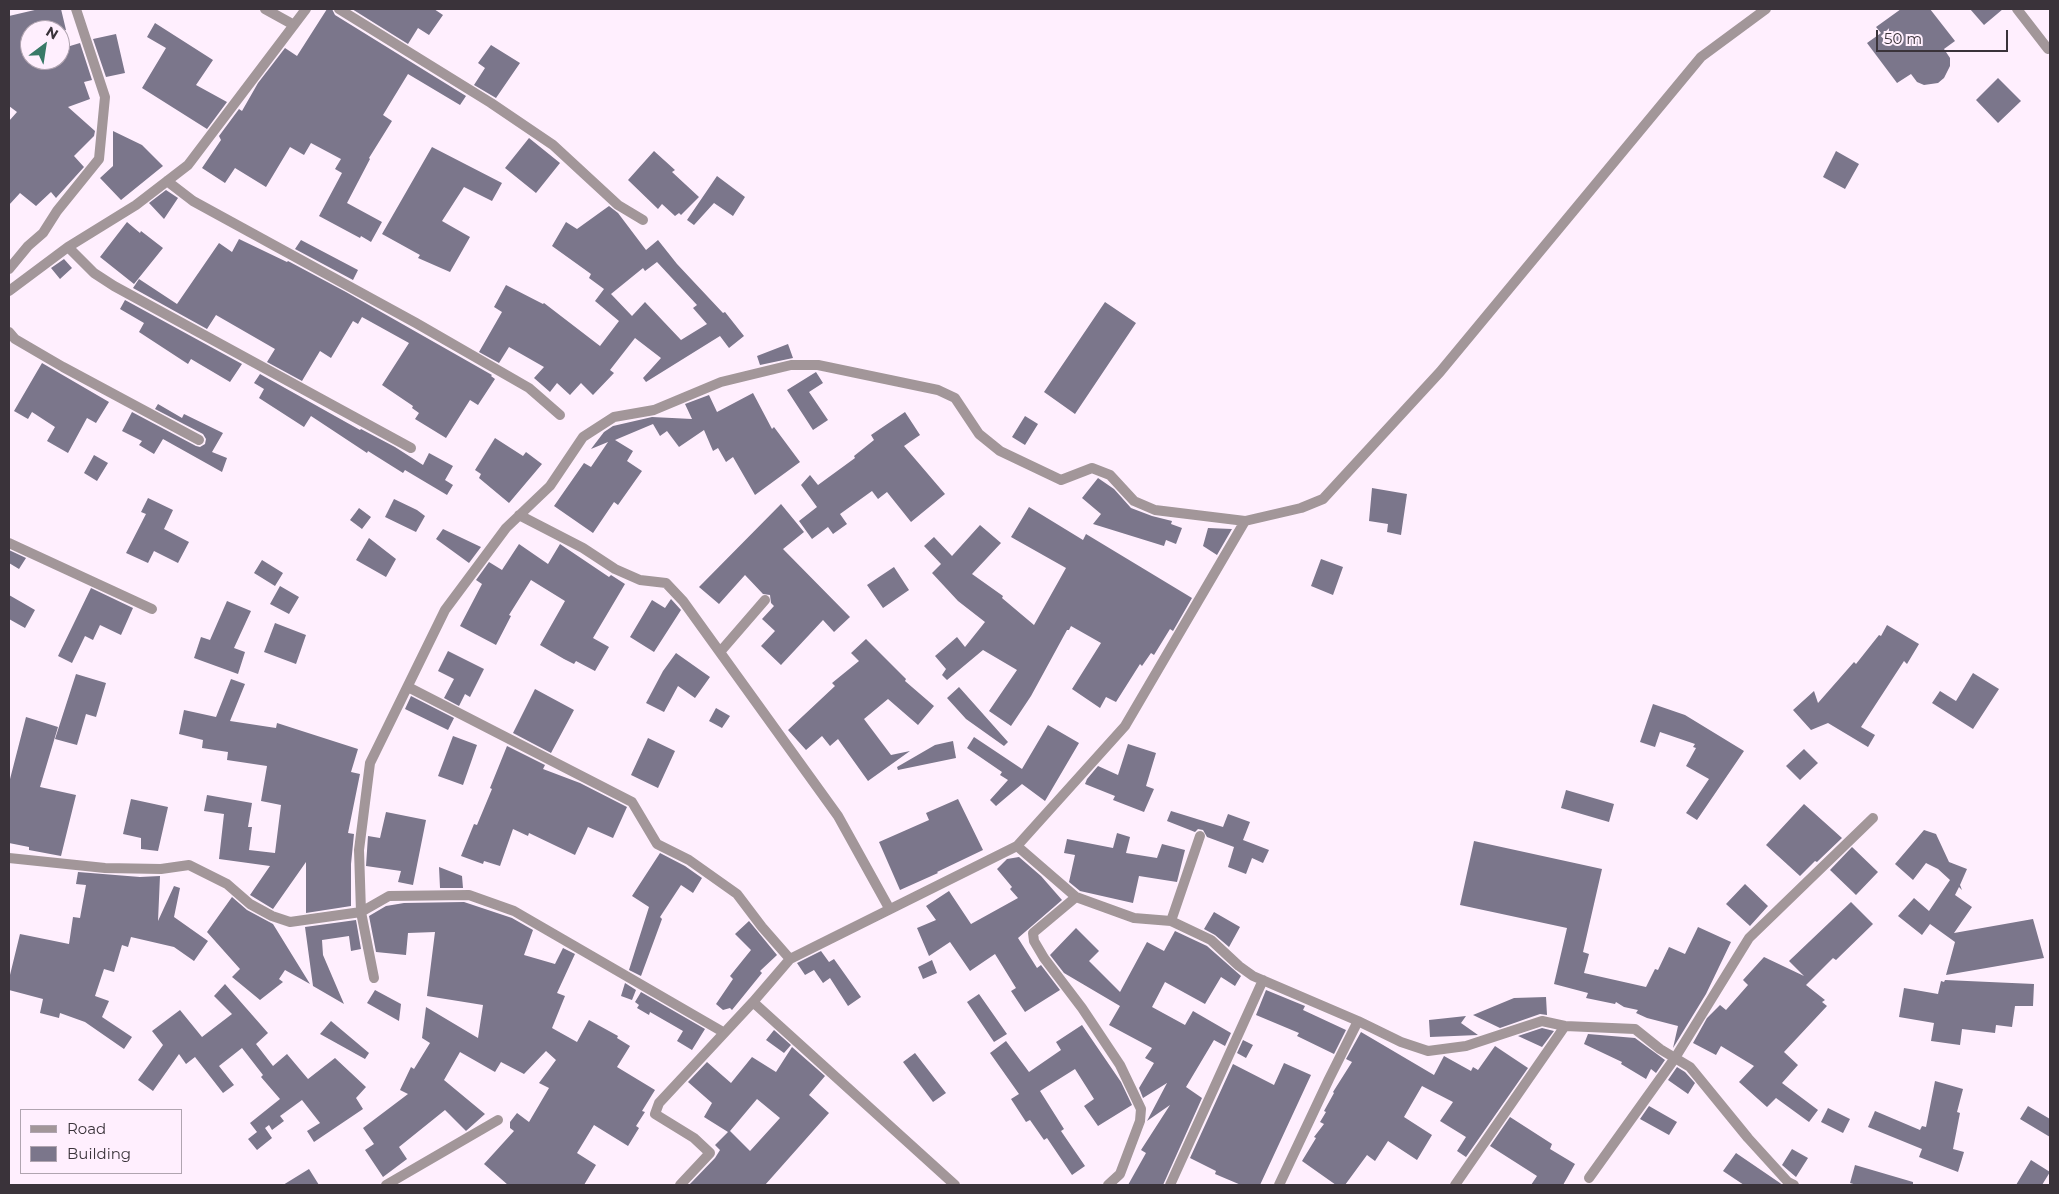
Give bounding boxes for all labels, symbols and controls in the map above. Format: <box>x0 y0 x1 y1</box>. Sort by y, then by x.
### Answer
north arrow <box>20 20 70 70</box>
scale bar <box>1879 20 2012 52</box>
text: N <box>43 22 62 44</box>
text: 50 m <box>1884 29 1922 48</box>
legend <box>20 1109 182 1174</box>
text: Road <box>67 1119 106 1138</box>
text: Building <box>67 1144 131 1163</box>

